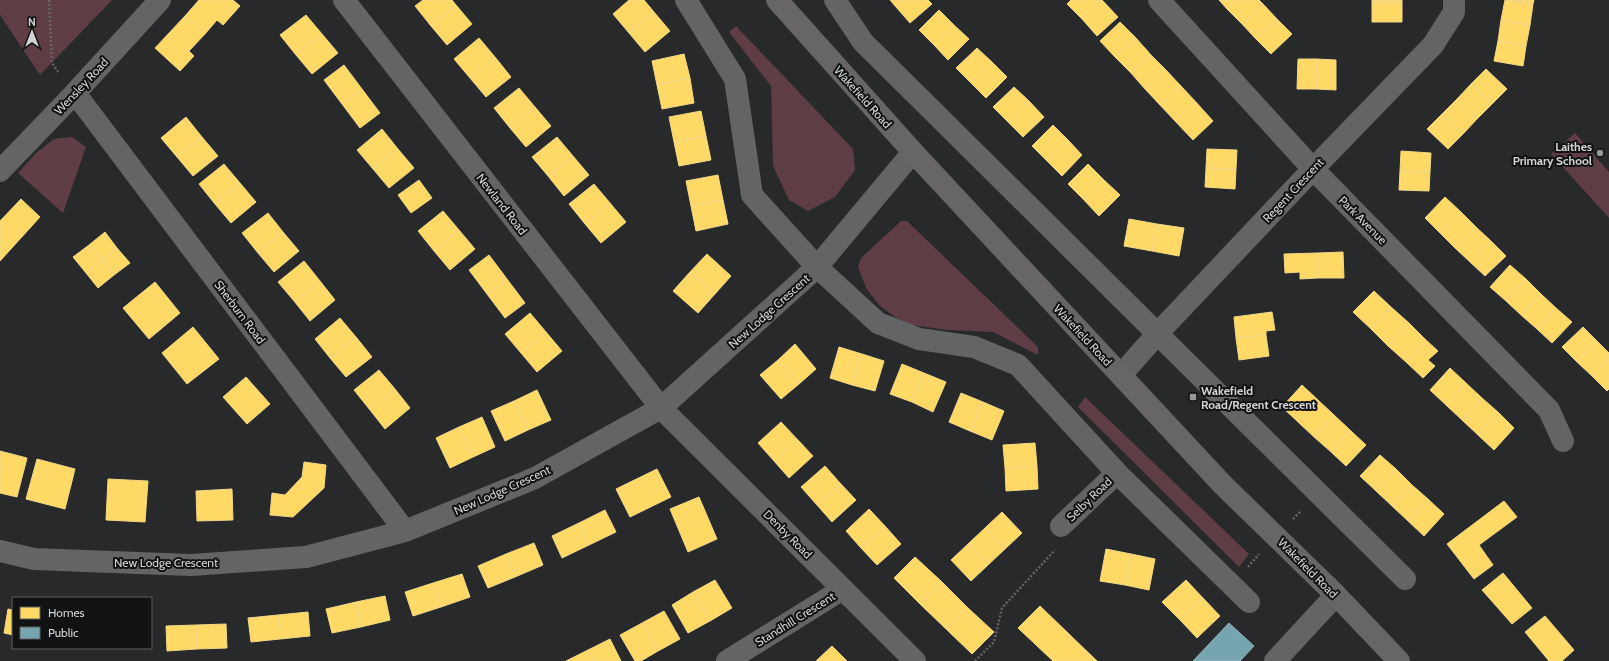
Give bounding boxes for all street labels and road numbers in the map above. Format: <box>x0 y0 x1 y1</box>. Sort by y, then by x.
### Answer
street label: Wensley Road <box>51 54 111 118</box>
street label: Wakefield Road <box>831 63 895 131</box>
street label: Regent Crescent <box>1259 155 1327 225</box>
street label: Newland Road <box>473 170 531 238</box>
street label: Park Avenue <box>1336 193 1390 247</box>
street label: New Lodge Crescent <box>725 271 813 351</box>
street label: Sherburn Road <box>211 277 269 347</box>
street label: Wakefield Road <box>1051 301 1115 369</box>
street label: New Lodge Crescent <box>451 462 553 518</box>
street label: Selby Road <box>1063 474 1115 524</box>
street label: Denby Road <box>760 506 816 562</box>
street label: Wakefield Road <box>1275 535 1341 601</box>
street label: New Lodge Crescent <box>114 555 218 570</box>
street label: Standhill Crescent <box>752 588 838 650</box>

